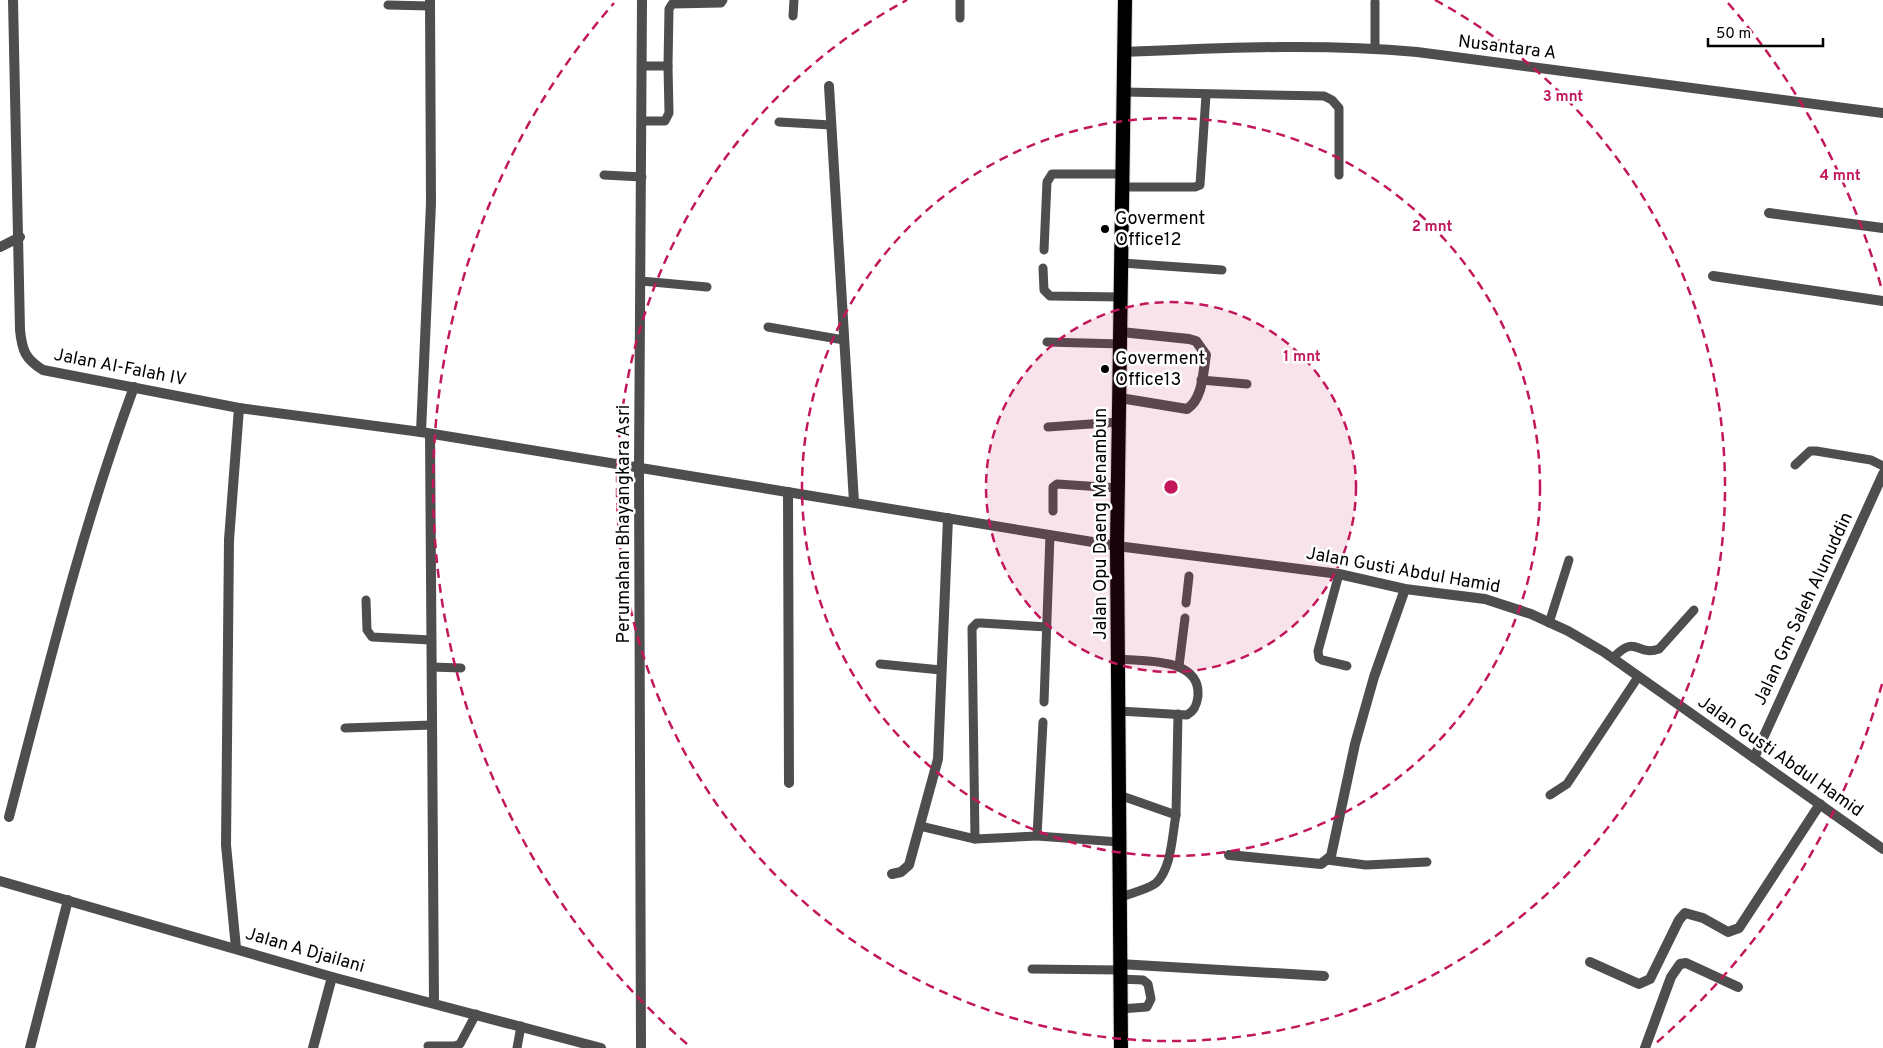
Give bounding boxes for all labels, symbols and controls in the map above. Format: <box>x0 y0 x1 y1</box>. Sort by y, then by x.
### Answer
scale bar <box>1708 15 1823 47</box>
text: 50 m <box>1716 25 1751 44</box>
street label: Nusantara A <box>1457 31 1557 65</box>
text: 3 mnt <box>1543 88 1583 107</box>
text: 4 mnt <box>1819 167 1861 186</box>
place label: Goverment Office12 <box>1115 208 1205 252</box>
text: 2 mnt <box>1412 218 1452 237</box>
marker: Goverment Office12 <box>1099 223 1111 235</box>
street label: Jalan Al-Falah IV <box>52 344 188 392</box>
place label: Goverment Office13 <box>1115 348 1205 392</box>
text: 1 mnt <box>1283 348 1321 367</box>
marker: Goverment Office13 <box>1099 363 1111 375</box>
street label: Perumahan Bhayangkara Asri <box>613 405 636 643</box>
street label: Jalan Opu Daeng Menambun <box>1090 408 1113 640</box>
centre of rings <box>1162 478 1180 496</box>
street label: Jalan Gm Saleh Alunuddin <box>1749 509 1859 709</box>
street label: Jalan Gusti Abdul Hamid <box>1304 543 1502 599</box>
street label: Jalan Gusti Abdul Hamid <box>1693 691 1867 823</box>
street label: Jalan A Djailani <box>243 923 367 979</box>

